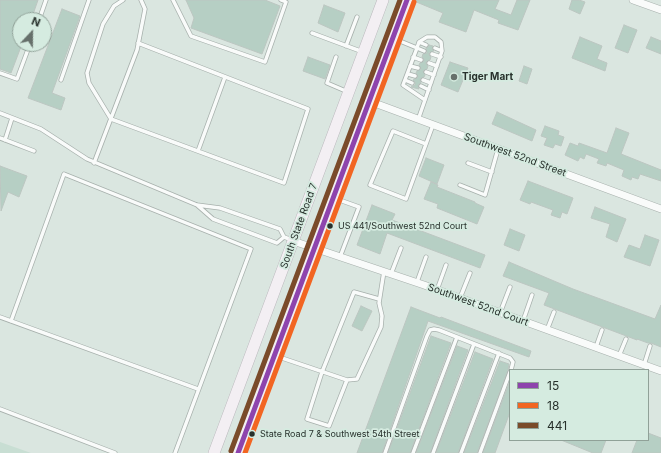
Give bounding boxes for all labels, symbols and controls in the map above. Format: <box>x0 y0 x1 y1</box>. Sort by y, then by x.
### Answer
north arrow <box>12 12 52 52</box>
text: N <box>30 14 43 30</box>
place label: Tiger Mart <box>462 71 513 83</box>
marker: Tiger Mart <box>449 72 459 82</box>
street label: Southwest 52nd Street <box>462 131 568 179</box>
street label: South State Road 7 <box>278 182 320 270</box>
marker: US 441/Southwest 52nd Court <box>325 221 335 231</box>
place label: US 441/Southwest 52nd Court <box>338 221 467 231</box>
street label: Southwest 52nd Court <box>426 281 530 329</box>
legend <box>509 369 649 441</box>
text: 15 <box>547 378 559 393</box>
text: 18 <box>547 398 559 413</box>
text: 441 <box>547 418 567 433</box>
marker: State Road 7 & Southwest 54th Street <box>247 429 257 439</box>
place label: State Road 7 & Southwest 54th Street <box>260 429 420 439</box>

